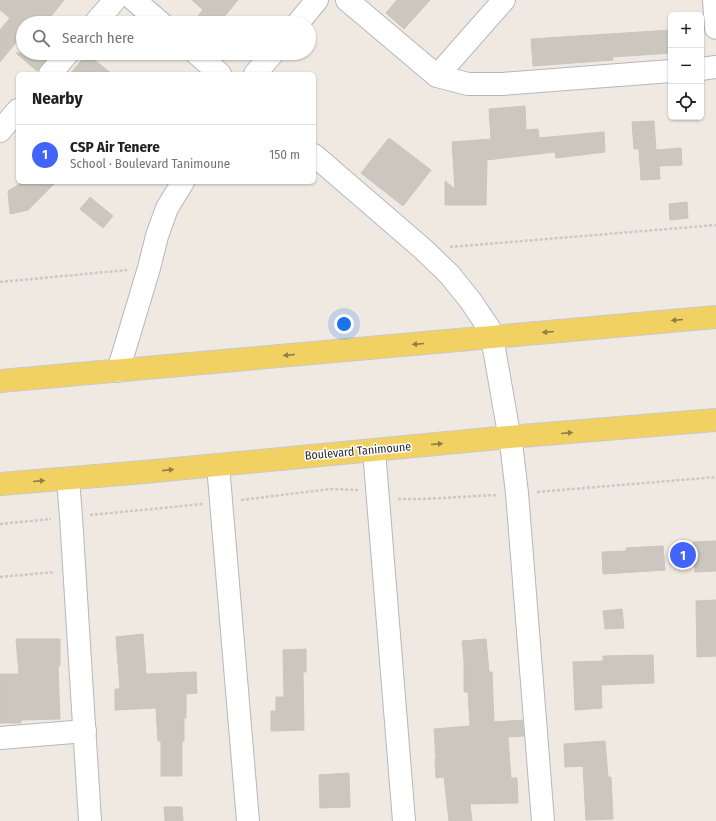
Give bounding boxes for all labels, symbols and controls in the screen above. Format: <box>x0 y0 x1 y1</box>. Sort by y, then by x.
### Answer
map controls <box>668 12 704 120</box>
button: + <box>668 12 704 48</box>
search box <box>16 16 316 60</box>
icon: search <box>30 27 52 49</box>
text: Search here <box>62 29 134 47</box>
button: − <box>668 48 704 84</box>
button: locate <box>668 84 704 120</box>
text: Nearby <box>32 88 83 109</box>
text: CSP Air Tenere <box>70 138 160 156</box>
text: 1 <box>42 147 48 162</box>
text: 150 m <box>269 147 300 162</box>
text: School · Boulevard Tanimoune <box>70 156 230 171</box>
your location <box>334 314 354 334</box>
one-way arrow <box>671 317 683 323</box>
one-way arrow <box>542 328 554 335</box>
one-way arrow <box>412 340 424 347</box>
one-way arrow <box>283 352 295 359</box>
one-way arrow <box>561 429 573 436</box>
street label: Boulevard Tanimoune <box>304 439 412 463</box>
one-way arrow <box>431 440 443 447</box>
one-way arrow <box>162 466 174 473</box>
one-way arrow <box>33 478 45 484</box>
pin: 1 <box>670 540 696 570</box>

